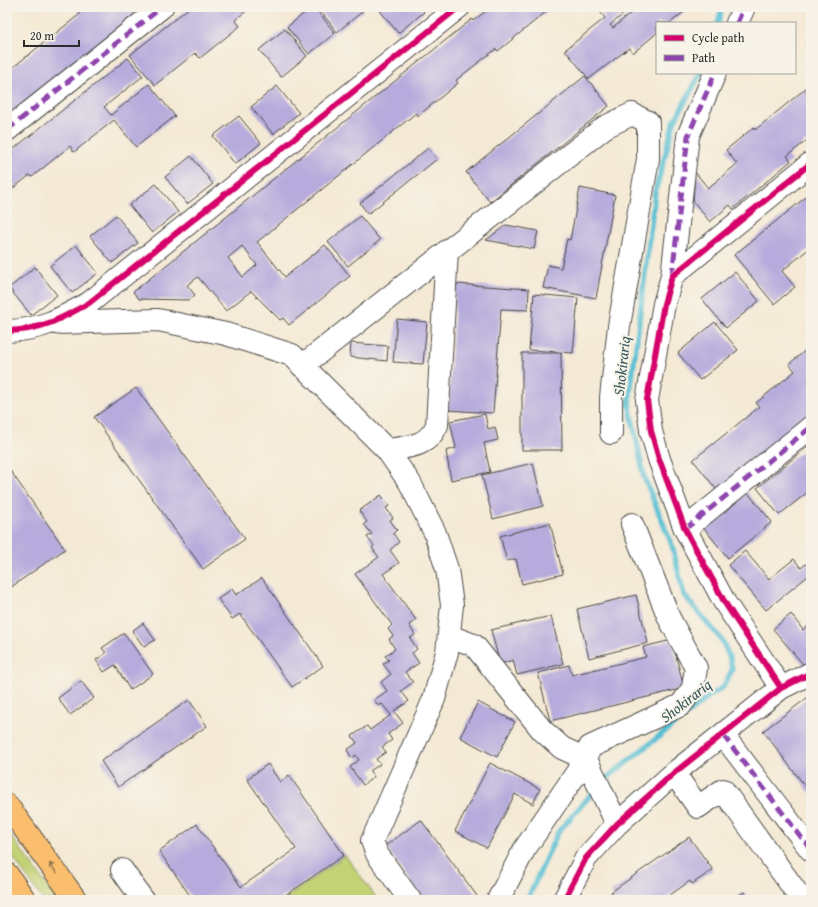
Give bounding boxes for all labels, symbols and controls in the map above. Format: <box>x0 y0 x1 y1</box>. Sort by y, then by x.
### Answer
scale bar <box>24 22 79 48</box>
legend <box>656 22 796 74</box>
text: 20 m <box>30 27 54 44</box>
text: Cycle path <box>692 29 745 46</box>
text: Path <box>692 49 715 66</box>
water label: Shokirariq <box>608 335 635 397</box>
water label: Shokirariq <box>656 674 716 727</box>
one-way arrow <box>49 863 57 874</box>

